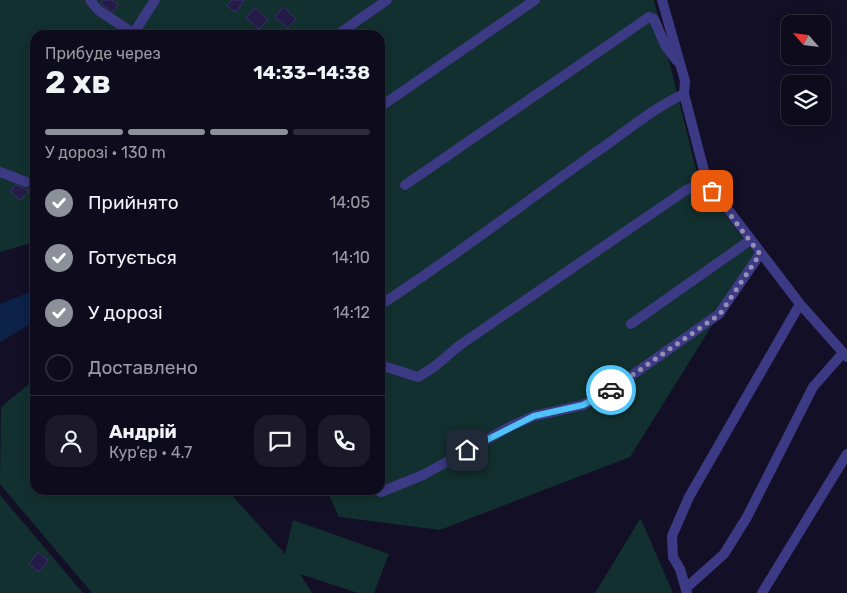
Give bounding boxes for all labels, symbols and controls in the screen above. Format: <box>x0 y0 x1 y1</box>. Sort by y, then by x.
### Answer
north arrow <box>781 15 831 65</box>
map controls <box>781 15 831 125</box>
text: Прибуде через <box>45 44 161 63</box>
text: 14:33–14:38 <box>253 61 370 84</box>
text: 2 хв <box>45 63 111 101</box>
button: layers <box>781 75 831 125</box>
text: У дорозі · 130 m <box>45 143 166 162</box>
pin <box>691 170 733 212</box>
icon: bag <box>698 177 726 205</box>
icon: check <box>45 189 73 217</box>
text: Прийнято <box>88 191 179 214</box>
text: 14:05 <box>329 193 370 212</box>
icon: check <box>45 244 73 272</box>
text: Готується <box>88 246 177 269</box>
text: 14:10 <box>332 248 370 267</box>
icon: check <box>45 299 73 327</box>
text: У дорозі <box>88 301 163 324</box>
text: 14:12 <box>333 303 370 322</box>
text: Доставлено <box>88 356 198 379</box>
courier <box>586 365 636 415</box>
icon: car <box>597 376 625 404</box>
button: person <box>45 415 97 467</box>
button: chat <box>254 415 306 467</box>
button: phone <box>318 415 370 467</box>
text: Андрій <box>109 420 177 443</box>
pin <box>446 429 488 471</box>
icon: home <box>453 436 481 464</box>
text: Кур’єр · 4.7 <box>109 443 192 462</box>

